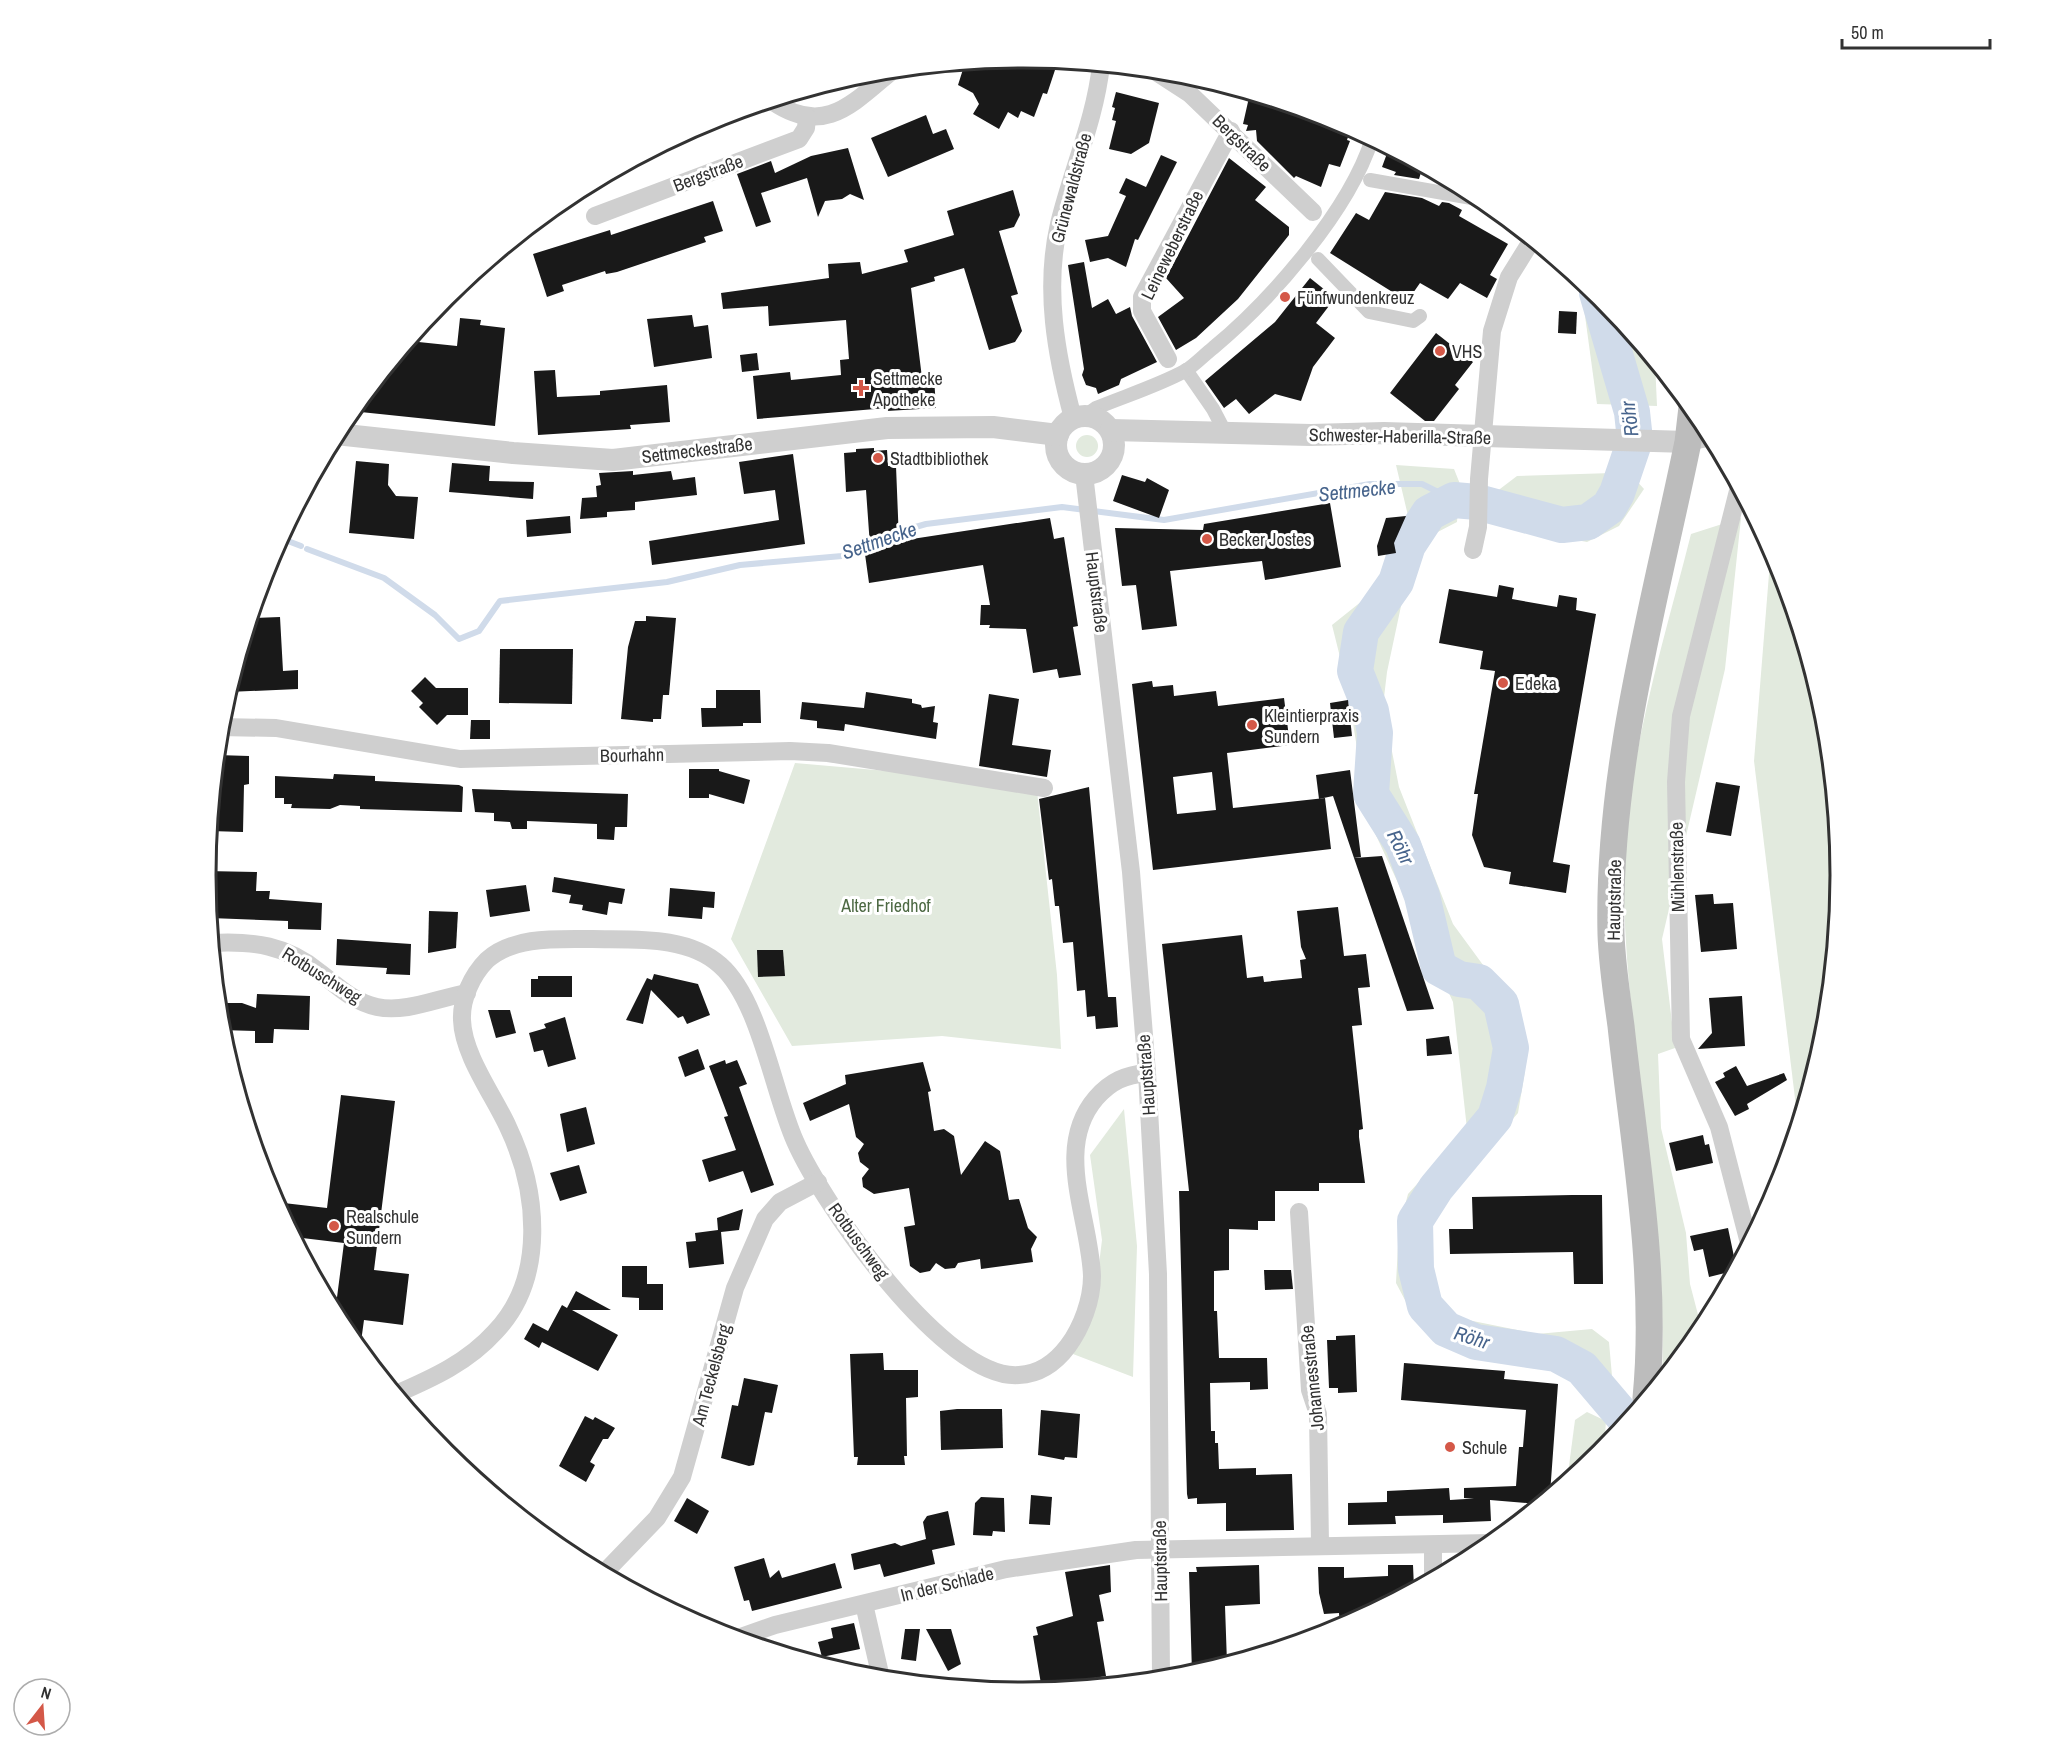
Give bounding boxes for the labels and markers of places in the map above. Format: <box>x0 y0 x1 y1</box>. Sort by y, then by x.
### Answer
place label: Fünfwundenkreuz <box>1297 285 1414 310</box>
marker: Fünfwundenkreuz <box>1278 290 1292 304</box>
place label: VHS <box>1452 339 1483 364</box>
marker: VHS <box>1433 344 1447 358</box>
place label: Settmecke Apotheke <box>872 366 943 412</box>
marker: Settmecke Apotheke <box>854 381 868 395</box>
place label: Stadtbibliothek <box>890 446 989 471</box>
marker: Stadtbibliothek <box>871 451 885 465</box>
place label: Becker Jostes <box>1219 527 1312 552</box>
marker: Becker Jostes <box>1200 532 1214 546</box>
place label: Edeka <box>1515 671 1557 696</box>
marker: Edeka <box>1496 676 1510 690</box>
place label: Kleintierpraxis Sundern <box>1264 703 1359 749</box>
marker: Kleintierpraxis Sundern <box>1245 718 1259 732</box>
place label: Realschule Sundern <box>346 1204 419 1250</box>
marker: Realschule Sundern <box>327 1219 341 1233</box>
place label: Schule <box>1462 1435 1507 1460</box>
marker: Schule <box>1443 1440 1457 1454</box>

